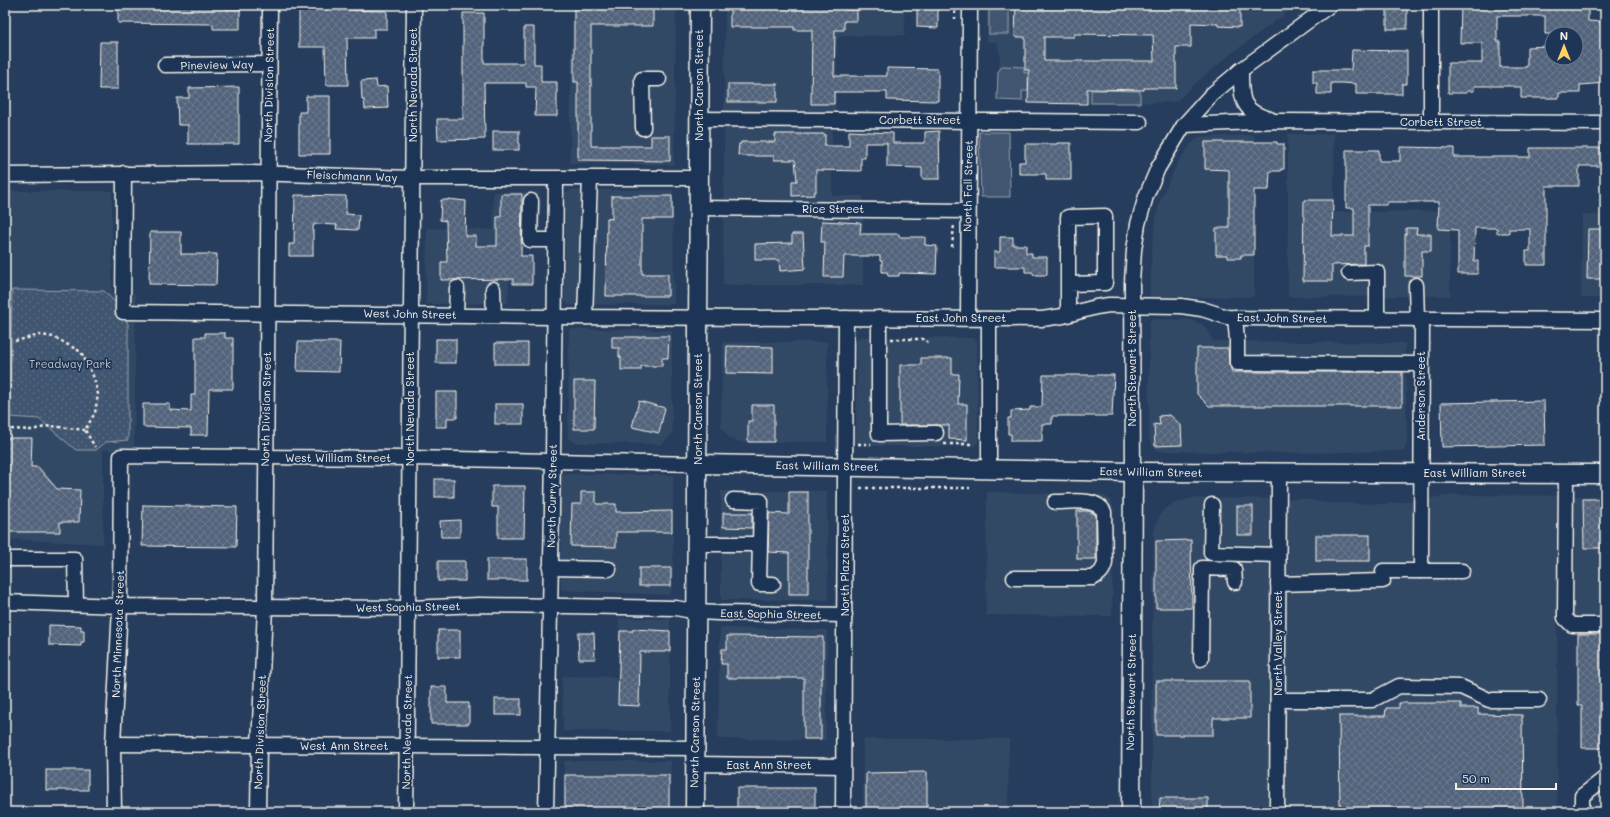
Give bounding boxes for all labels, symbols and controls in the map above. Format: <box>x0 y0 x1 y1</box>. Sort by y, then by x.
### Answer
north arrow <box>1544 26 1584 66</box>
street label: North Division Street <box>260 27 277 142</box>
street label: North Nevada Street <box>405 27 420 142</box>
text: N <box>1560 28 1568 43</box>
street label: North Carson Street <box>691 29 706 141</box>
street label: Pineview Way <box>180 56 254 73</box>
street label: Corbett Street <box>879 112 961 127</box>
street label: Corbett Street <box>1400 114 1482 129</box>
street label: North Fall Street <box>959 140 976 232</box>
street label: Fleischmann Way <box>306 166 398 185</box>
street label: Rice Street <box>802 201 864 216</box>
street label: West John Street <box>363 305 457 322</box>
street label: North Stewart Street <box>1124 309 1139 426</box>
street label: East John Street <box>1237 309 1327 326</box>
street label: East John Street <box>916 310 1006 325</box>
street label: North Division Street <box>257 351 274 466</box>
street label: North Nevada Street <box>402 351 417 466</box>
street label: Anderson Street <box>1413 351 1428 441</box>
street label: North Carson Street <box>690 353 705 465</box>
park label: Treadway Park <box>29 356 111 371</box>
street label: North Curry Street <box>543 444 560 548</box>
street label: West William Street <box>285 450 391 465</box>
street label: East William Street <box>775 457 879 474</box>
street label: East William Street <box>1099 463 1203 480</box>
street label: East William Street <box>1424 465 1527 480</box>
street label: North Plaza Street <box>837 514 852 616</box>
street label: North Minnesota Street <box>108 570 127 698</box>
street label: North Valley Street <box>1270 590 1285 696</box>
street label: West Sophia Street <box>356 598 461 615</box>
street label: East Sophia Street <box>720 605 822 622</box>
street label: North Stewart Street <box>1122 633 1139 751</box>
street label: North Division Street <box>250 674 269 790</box>
street label: North Nevada Street <box>398 674 415 789</box>
street label: North Carson Street <box>686 676 703 788</box>
street label: West Ann Street <box>300 738 388 753</box>
street label: East Ann Street <box>726 757 812 772</box>
scale bar <box>1456 765 1556 791</box>
text: 50 m <box>1462 770 1490 786</box>

